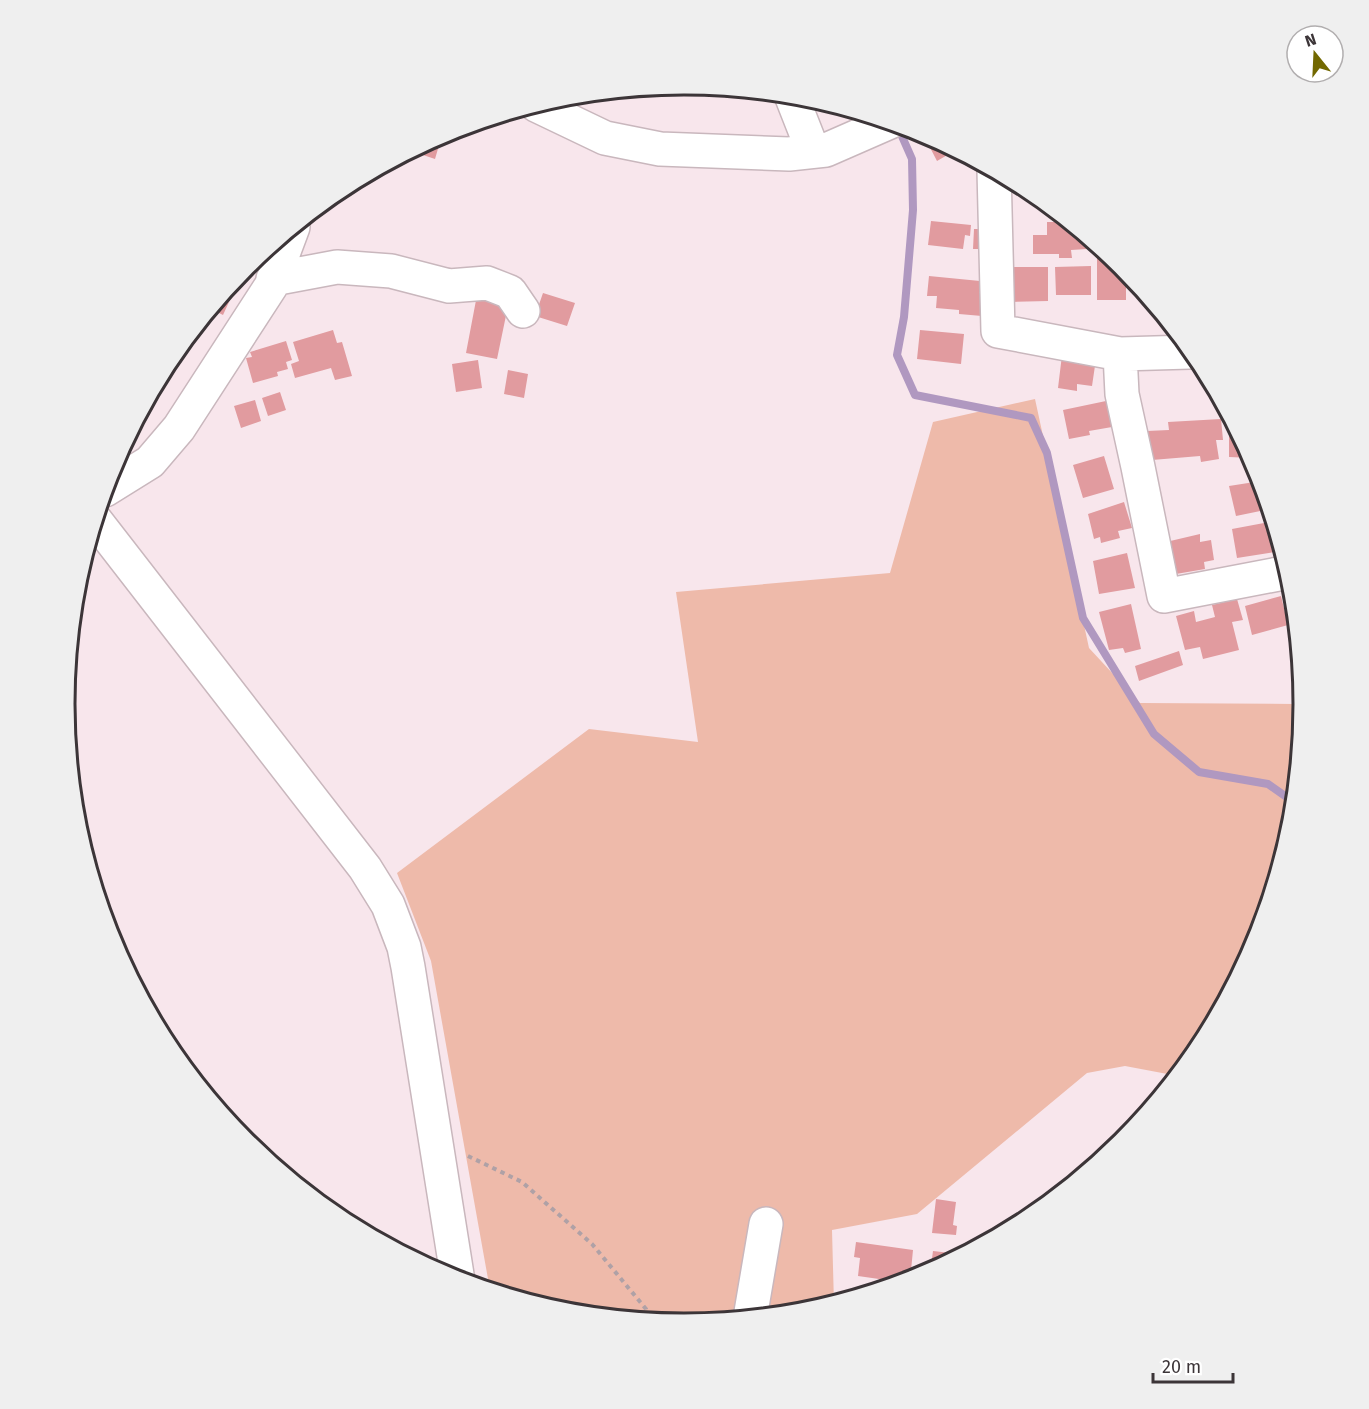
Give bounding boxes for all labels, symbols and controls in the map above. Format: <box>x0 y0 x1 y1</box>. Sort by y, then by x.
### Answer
north arrow <box>1285 24 1345 84</box>
text: N <box>1303 30 1318 51</box>
scale bar <box>1153 1346 1232 1384</box>
text: 20 m <box>1162 1356 1201 1378</box>

